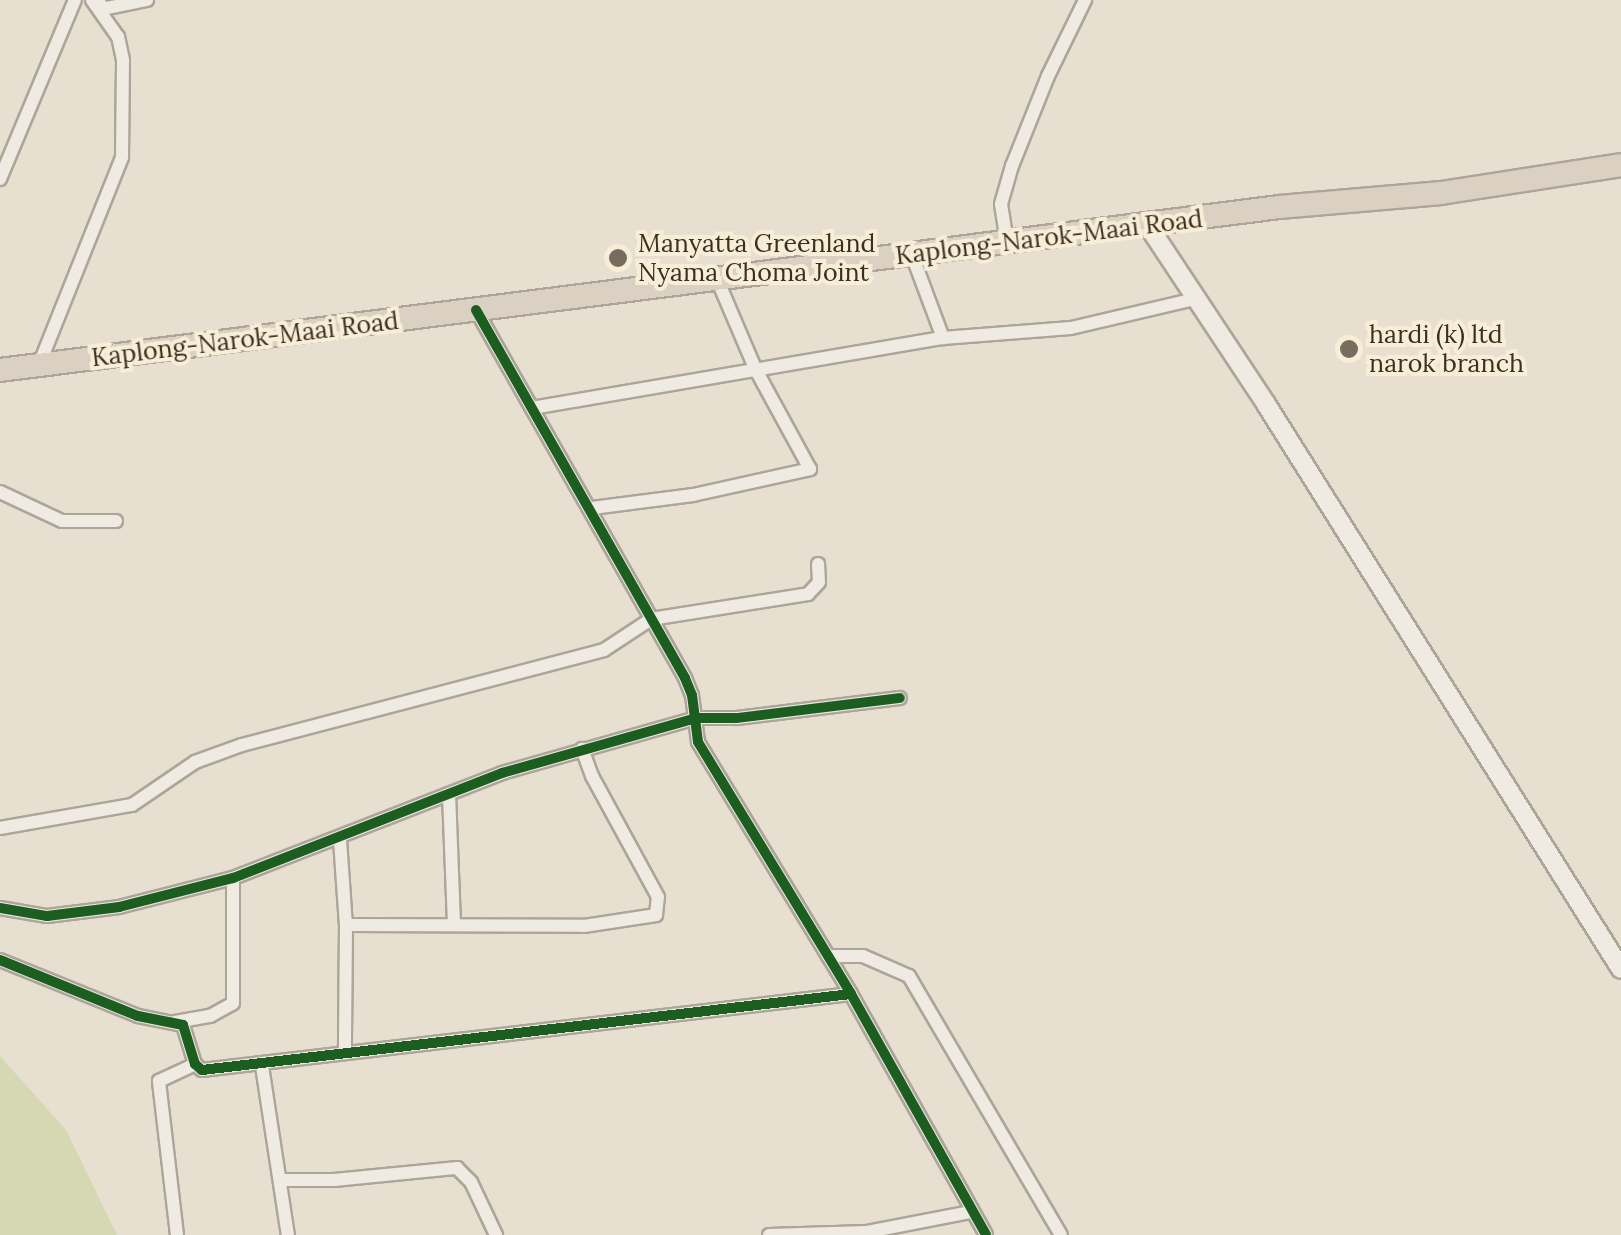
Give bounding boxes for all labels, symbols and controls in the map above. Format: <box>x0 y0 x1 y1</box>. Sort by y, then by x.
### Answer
street label: Kaplong-Narok-Maai Road <box>894 203 1204 271</box>
place label: Manyatta Greenland Nyama Choma Joint <box>638 229 875 288</box>
marker: Manyatta Greenland Nyama Choma Joint <box>607 247 629 269</box>
street label: Kaplong-Narok-Maai Road <box>90 305 400 373</box>
place label: hardi (k) ltd narok branch <box>1369 320 1524 379</box>
marker: hardi (k) ltd narok branch <box>1338 338 1360 360</box>

